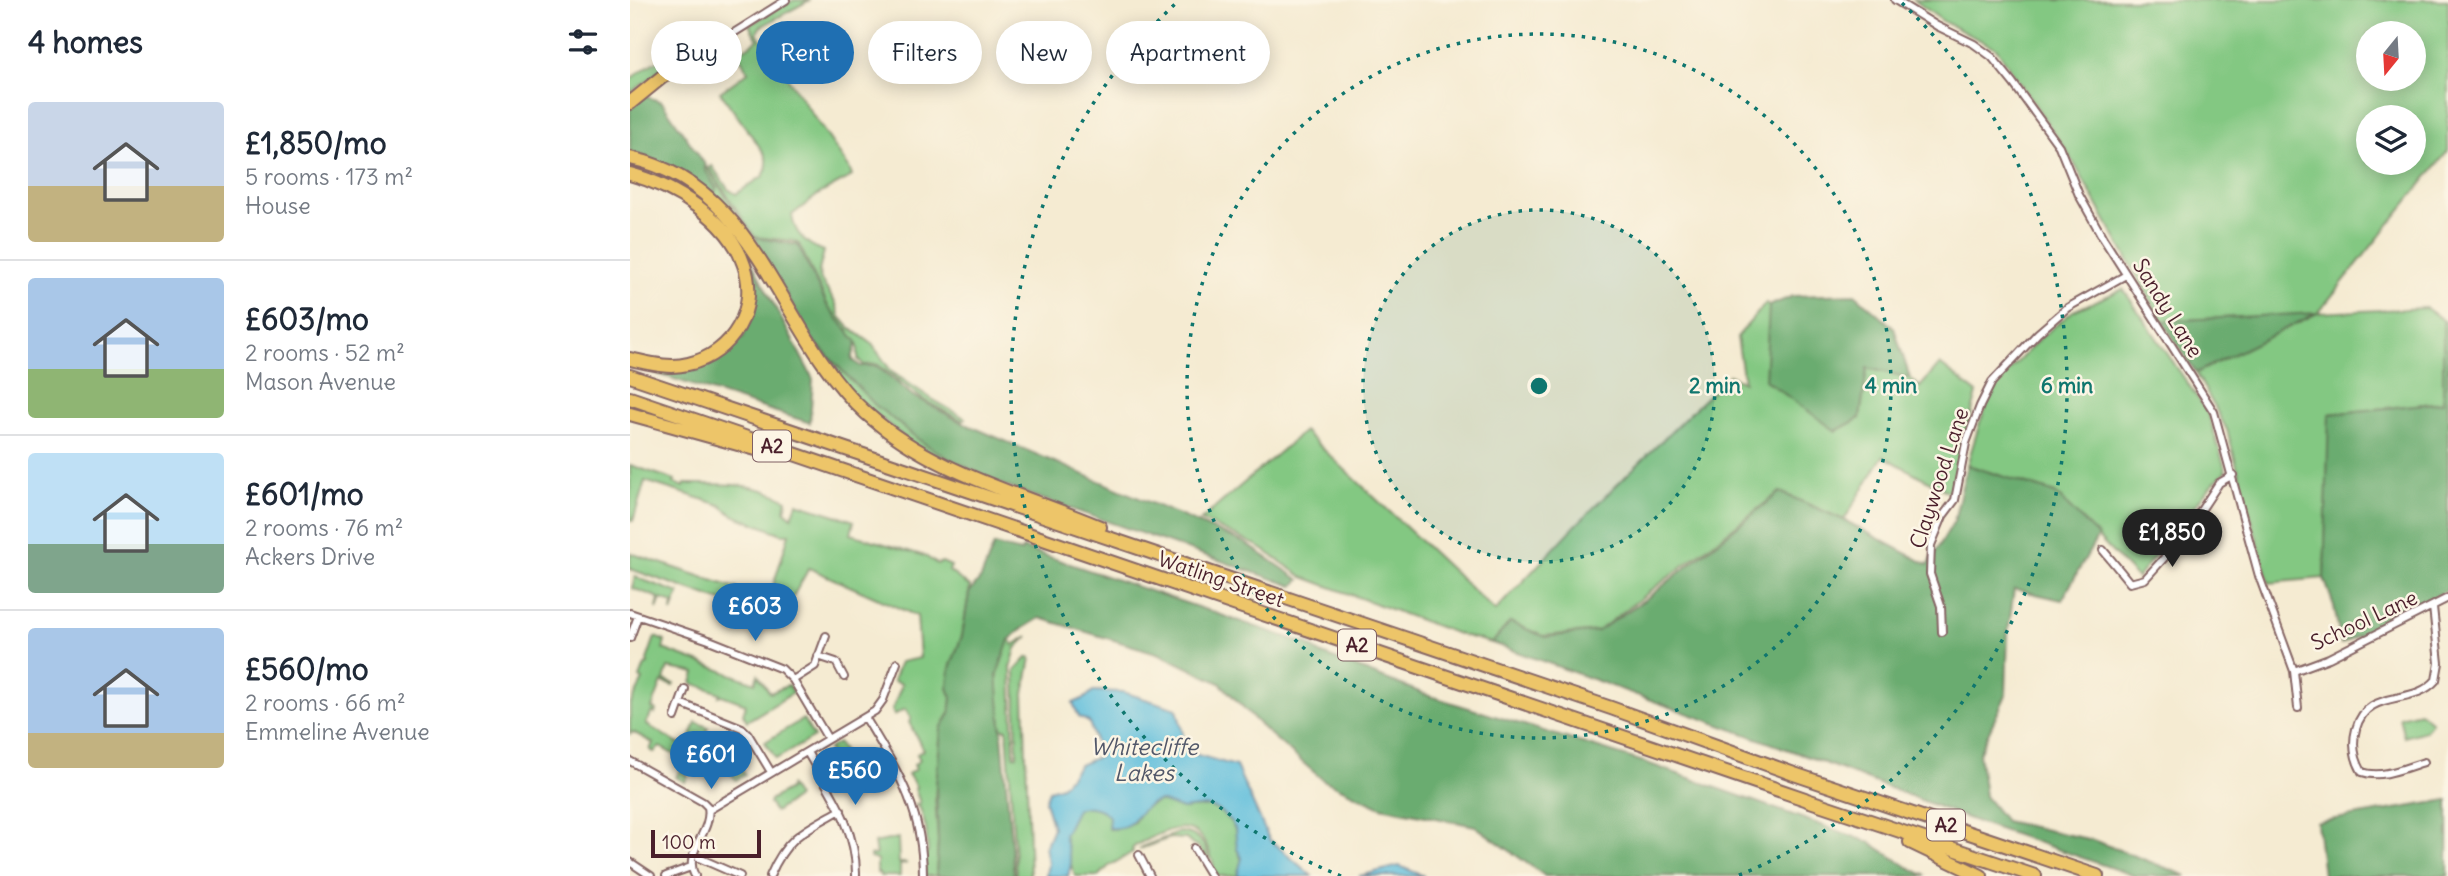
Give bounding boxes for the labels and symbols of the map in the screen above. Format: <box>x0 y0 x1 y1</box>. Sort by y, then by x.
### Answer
north arrow <box>2356 21 2426 91</box>
street label: Sandy Lane <box>2127 253 2209 363</box>
text: 2 min <box>1689 372 1741 399</box>
text: 4 min <box>1865 372 1917 399</box>
text: 6 min <box>2041 372 2093 399</box>
centre of rings <box>1527 374 1551 398</box>
street label: Claywood Lane <box>1904 404 1974 552</box>
road number: A2 <box>753 430 791 462</box>
pin: £1,850 <box>2115 510 2229 569</box>
street label: Watling Street <box>1154 545 1288 613</box>
pin: £603 <box>714 584 796 643</box>
street label: School Lane <box>2306 584 2422 656</box>
road number: A2 <box>1338 630 1376 660</box>
pin: £601 <box>670 732 752 791</box>
water label: Whitecliffe Lakes <box>1090 732 1200 787</box>
pin: £560 <box>814 748 896 807</box>
road number: A2 <box>1927 810 1965 840</box>
scale bar <box>651 827 761 859</box>

